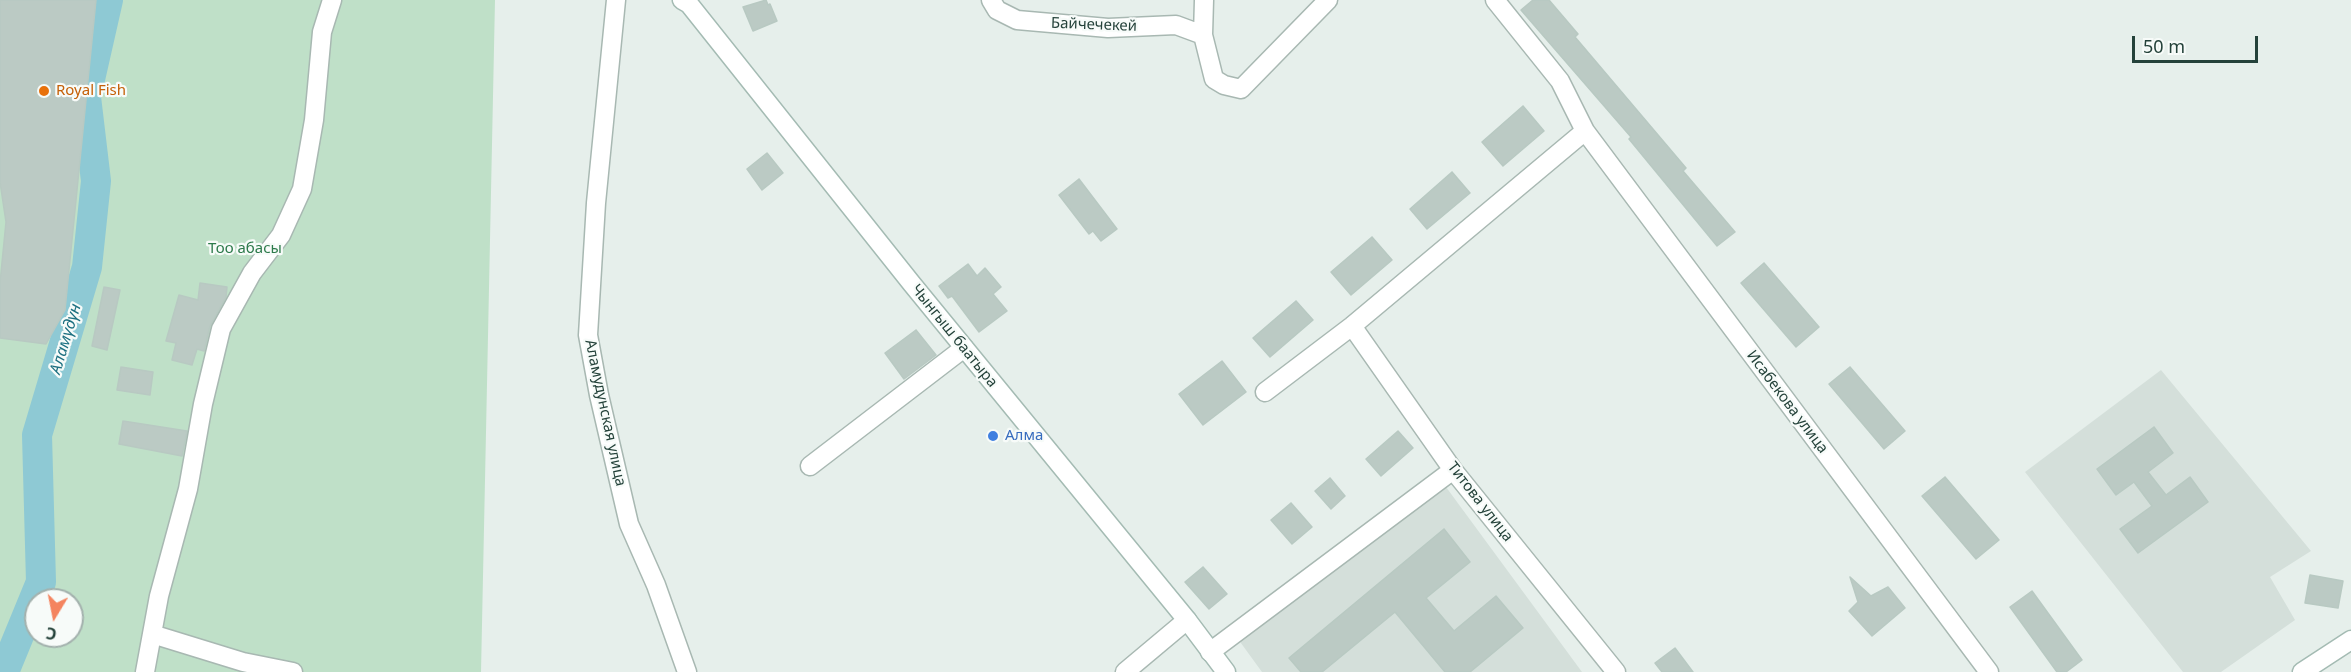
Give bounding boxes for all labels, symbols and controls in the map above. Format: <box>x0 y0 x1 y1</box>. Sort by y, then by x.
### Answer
street label: Байчечекей <box>1051 15 1137 35</box>
scale bar <box>2135 24 2261 62</box>
text: 50 m <box>2143 34 2185 58</box>
place label: Royal Fish <box>56 82 126 100</box>
marker: Royal Fish <box>37 84 51 98</box>
park label: Тоо абасы <box>208 240 282 258</box>
street label: Чынгыш баатыра <box>907 281 1001 391</box>
water label: Аламүдүн <box>46 302 86 376</box>
street label: Аламудунская улица <box>581 338 629 488</box>
street label: Исабекова улица <box>1742 347 1832 457</box>
place label: Алма <box>1005 427 1043 445</box>
marker: Алма <box>986 429 1000 443</box>
street label: Титова улица <box>1443 459 1517 545</box>
north arrow <box>24 588 84 648</box>
text: С <box>44 622 58 645</box>

